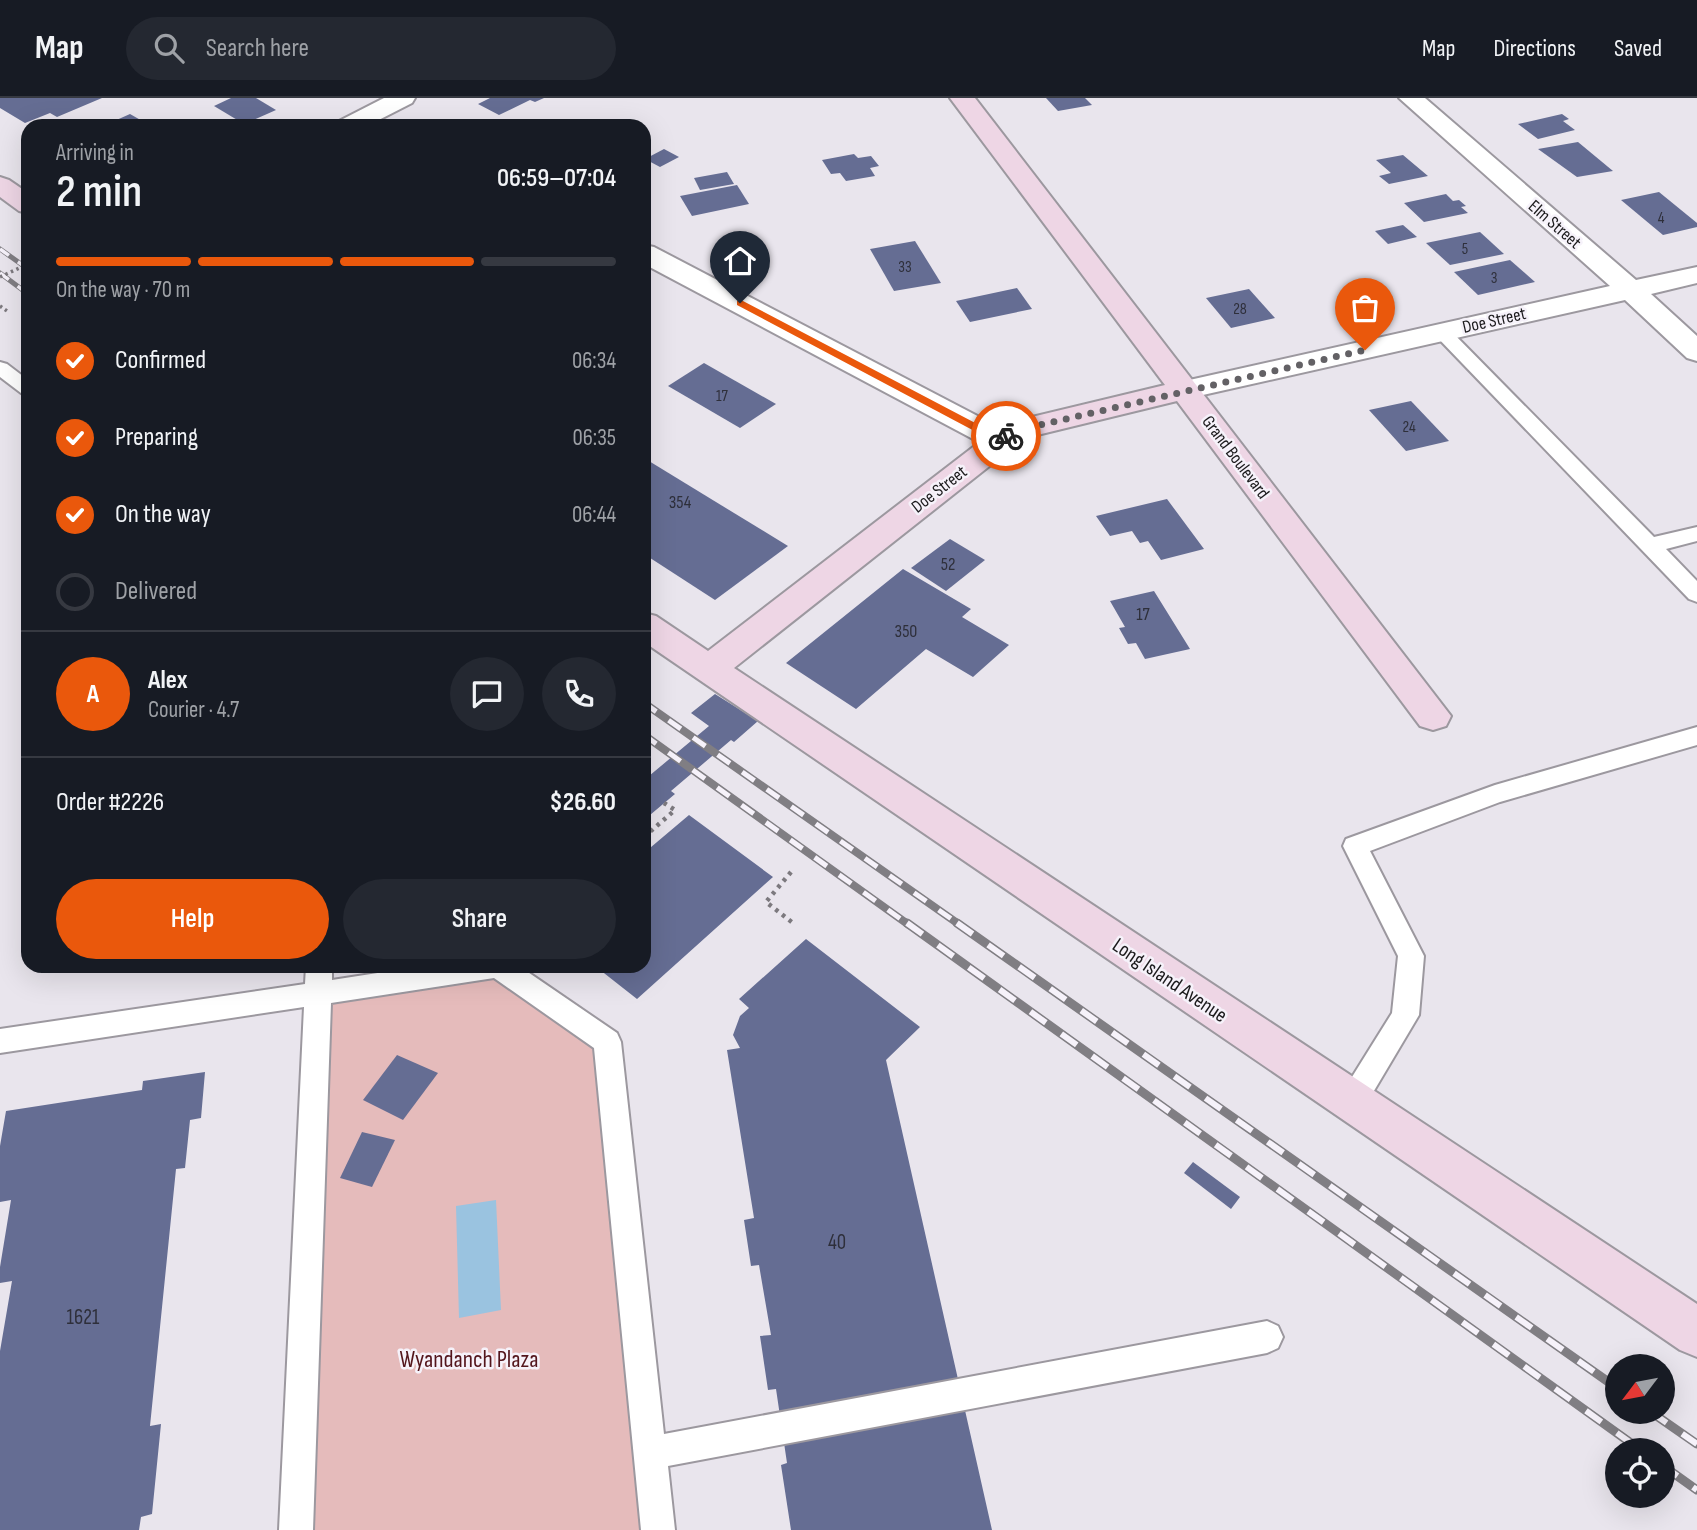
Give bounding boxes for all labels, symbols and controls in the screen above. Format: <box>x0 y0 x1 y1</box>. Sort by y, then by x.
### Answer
search box <box>126 17 616 80</box>
text: Map <box>35 28 84 68</box>
icon: search <box>150 29 188 67</box>
text: Search here <box>206 33 309 64</box>
text: Map <box>1422 34 1455 63</box>
text: Directions <box>1493 34 1576 63</box>
text: Saved <box>1614 34 1662 63</box>
text: Arriving in <box>56 139 134 167</box>
text: 06:59–07:04 <box>497 163 616 194</box>
text: 2 min <box>56 165 142 220</box>
street label: Elm Street <box>1524 196 1586 253</box>
house number: 4 <box>1658 209 1665 228</box>
pin <box>710 231 770 303</box>
house number: 5 <box>1462 240 1468 259</box>
icon: home <box>721 242 759 280</box>
house number: 33 <box>898 258 912 277</box>
house number: 3 <box>1491 269 1497 288</box>
text: On the way · 70 m <box>56 276 190 304</box>
pin <box>1335 278 1395 350</box>
icon: bag <box>1346 289 1384 327</box>
house number: 28 <box>1233 300 1247 319</box>
street label: Doe Street <box>1460 303 1528 338</box>
icon: check <box>56 342 94 380</box>
text: Confirmed <box>115 345 206 376</box>
text: 06:34 <box>572 347 616 375</box>
house number: 17 <box>716 387 729 406</box>
courier <box>971 401 1041 471</box>
street label: Grand Boulevard <box>1198 412 1274 503</box>
icon: bike <box>987 417 1025 455</box>
house number: 24 <box>1402 418 1416 437</box>
icon: check <box>56 419 94 457</box>
text: Preparing <box>115 422 198 453</box>
text: 06:35 <box>572 424 616 452</box>
street label: Doe Street <box>907 461 972 517</box>
house number: 354 <box>669 492 692 513</box>
icon: check <box>56 496 94 534</box>
text: On the way <box>115 499 211 530</box>
text: 06:44 <box>572 501 616 529</box>
house number: 52 <box>941 554 955 575</box>
text: Delivered <box>115 576 197 607</box>
house number: 17 <box>1136 604 1151 625</box>
house number: 350 <box>895 621 917 642</box>
button: chat <box>450 657 524 731</box>
button: phone <box>542 657 616 731</box>
text: Alex <box>148 665 188 696</box>
text: A <box>87 679 99 710</box>
text: Courier · 4.7 <box>148 696 239 724</box>
text: Order #2226 <box>56 787 164 818</box>
text: $26.60 <box>549 787 616 818</box>
button: Help <box>56 879 329 959</box>
button: Share <box>343 879 616 959</box>
street label: Long Island Avenue <box>1108 933 1232 1028</box>
house number: 40 <box>828 1230 846 1255</box>
house number: 1621 <box>67 1305 100 1330</box>
park label: Wyandanch Plaza <box>400 1345 538 1374</box>
north arrow <box>1605 1354 1675 1424</box>
map controls <box>1605 1354 1675 1508</box>
button: locate <box>1605 1438 1675 1508</box>

